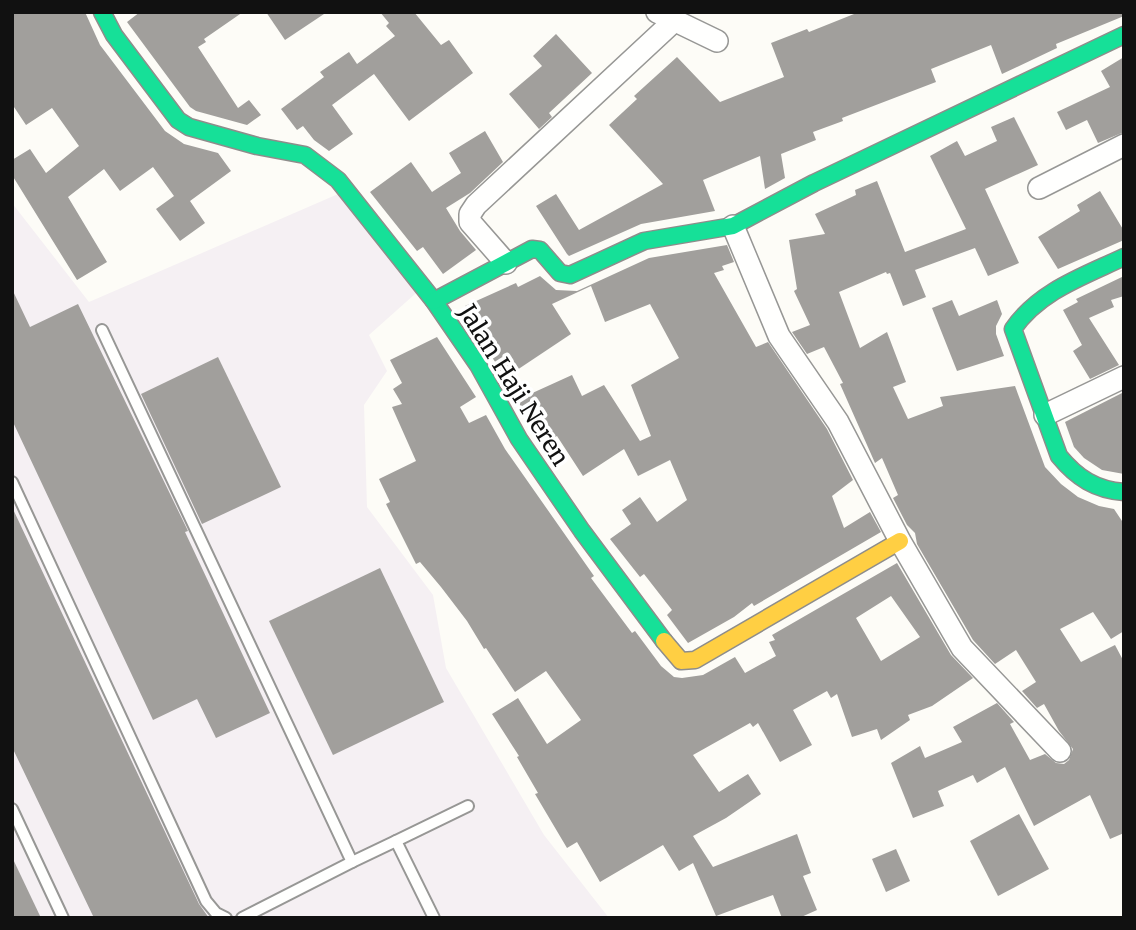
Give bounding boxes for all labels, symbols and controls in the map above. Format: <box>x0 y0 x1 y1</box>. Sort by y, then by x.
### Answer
street label: Jalan Haji Neren <box>451 298 576 472</box>

